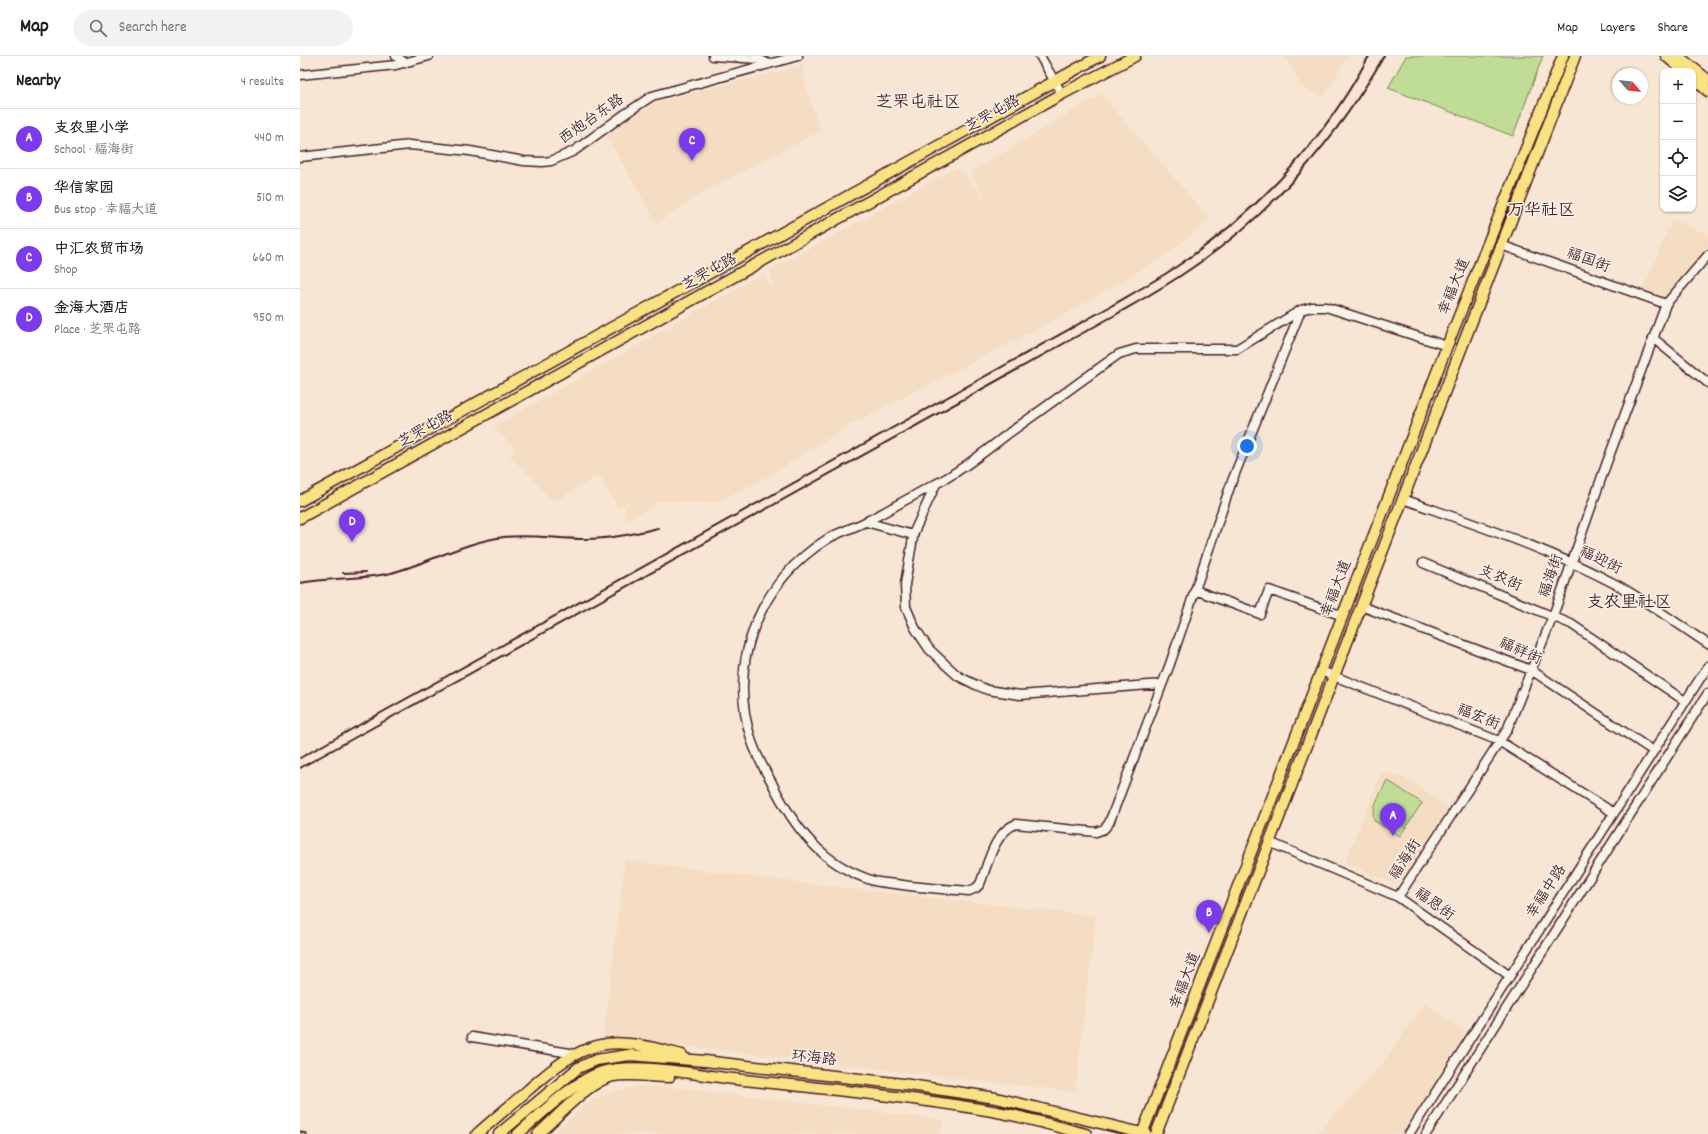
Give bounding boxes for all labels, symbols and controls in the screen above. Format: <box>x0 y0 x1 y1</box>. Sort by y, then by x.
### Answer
search box <box>73 10 353 46</box>
text: Map <box>20 14 49 41</box>
icon: search <box>87 17 109 39</box>
text: Search here <box>119 17 187 39</box>
text: Map <box>1557 18 1578 38</box>
text: Layers <box>1600 18 1635 38</box>
text: Share <box>1657 18 1688 38</box>
north arrow <box>1612 68 1648 104</box>
map controls <box>1660 68 1696 212</box>
button: + <box>1660 68 1696 104</box>
text: Nearby <box>16 70 60 94</box>
text: 4 results <box>241 73 284 92</box>
street label: 西炮台东路 <box>555 89 629 151</box>
street label: 芝罘屯路 <box>961 91 1025 139</box>
district label: 芝罘屯社区 <box>876 92 961 116</box>
button: − <box>1660 104 1696 140</box>
text: 支农里小学 <box>54 118 129 140</box>
pin: C <box>679 128 705 161</box>
text: A <box>25 129 33 148</box>
text: 440 m <box>254 129 284 148</box>
button: locate <box>1660 140 1696 176</box>
text: School · 福海街 <box>54 141 134 160</box>
button: layers <box>1660 176 1696 212</box>
text: 华信家园 <box>54 178 114 200</box>
text: B <box>26 189 32 208</box>
text: 510 m <box>256 189 284 208</box>
district label: 万华社区 <box>1507 200 1575 224</box>
text: Bus stop · 幸福大道 <box>54 201 157 220</box>
text: 中汇农贸市场 <box>54 239 144 261</box>
street label: 福国街 <box>1563 243 1613 279</box>
text: C <box>26 249 32 268</box>
text: 660 m <box>252 249 284 268</box>
street label: 芝罘屯路 <box>678 249 742 297</box>
street label: 幸福大道 <box>1434 255 1476 319</box>
text: Shop <box>54 261 77 280</box>
text: 金海大酒店 <box>54 298 129 320</box>
text: D <box>26 309 32 328</box>
text: 950 m <box>253 309 284 328</box>
text: Place · 芝罘屯路 <box>54 321 141 340</box>
street label: 芝罘屯路 <box>394 406 458 454</box>
your location <box>1237 436 1257 456</box>
pin: D <box>339 509 365 542</box>
street label: 福迎街 <box>1575 541 1625 581</box>
street label: 福海街 <box>1534 551 1570 601</box>
street label: 幸福大道 <box>1316 557 1358 621</box>
street label: 支农街 <box>1475 560 1525 598</box>
district label: 支农里社区 <box>1587 592 1672 616</box>
street label: 福祥街 <box>1495 633 1545 671</box>
street label: 福宏街 <box>1453 699 1503 737</box>
pin: A <box>1380 803 1406 836</box>
street label: 福海街 <box>1385 835 1427 885</box>
street label: 幸福中路 <box>1521 861 1573 923</box>
street label: 福恩街 <box>1409 883 1459 927</box>
pin: B <box>1196 900 1222 933</box>
street label: 幸福大道 <box>1165 949 1207 1013</box>
street label: 环海路 <box>790 1046 838 1072</box>

